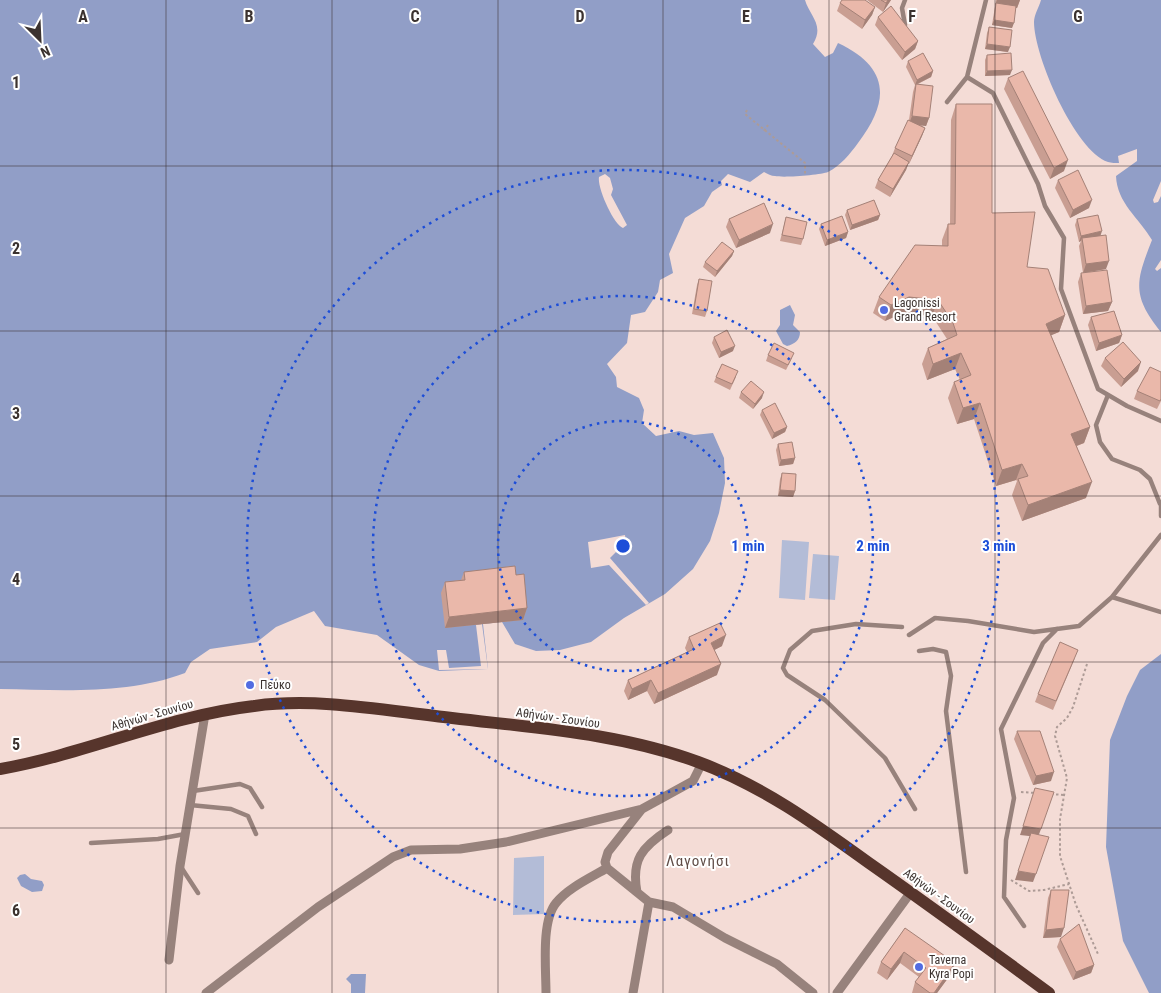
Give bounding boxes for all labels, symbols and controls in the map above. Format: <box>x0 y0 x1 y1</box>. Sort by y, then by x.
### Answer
text: A <box>78 7 88 26</box>
text: B <box>245 7 254 26</box>
text: C <box>410 7 420 26</box>
text: D <box>575 7 585 26</box>
text: E <box>742 7 750 26</box>
text: F <box>908 7 916 26</box>
text: G <box>1073 7 1083 26</box>
north arrow <box>15 15 65 65</box>
text: N <box>38 43 52 61</box>
text: 1 <box>12 73 20 92</box>
text: 2 <box>12 239 20 258</box>
place label: Lagonissi Grand Resort <box>894 296 956 324</box>
marker: Lagonissi Grand Resort <box>878 304 890 316</box>
text: 3 <box>12 404 20 423</box>
centre of rings <box>614 537 632 555</box>
text: 1 min <box>731 537 765 555</box>
text: 2 min <box>856 537 890 555</box>
text: 3 min <box>982 537 1016 555</box>
text: 4 <box>12 570 20 589</box>
place label: Πεύκο <box>260 678 291 692</box>
marker: Πεύκο <box>244 679 256 691</box>
street label: Αθήνών - Σουνίου <box>109 697 195 733</box>
street label: Αθήνών - Σουνίου <box>515 705 601 731</box>
text: 5 <box>12 735 20 754</box>
district label: Λαγονήσι <box>666 852 730 870</box>
street label: Αθήνών - Σουνίου <box>901 865 977 927</box>
text: 6 <box>12 901 20 920</box>
place label: Taverna Kyra Popi <box>929 953 974 981</box>
marker: Taverna Kyra Popi <box>913 961 925 973</box>

